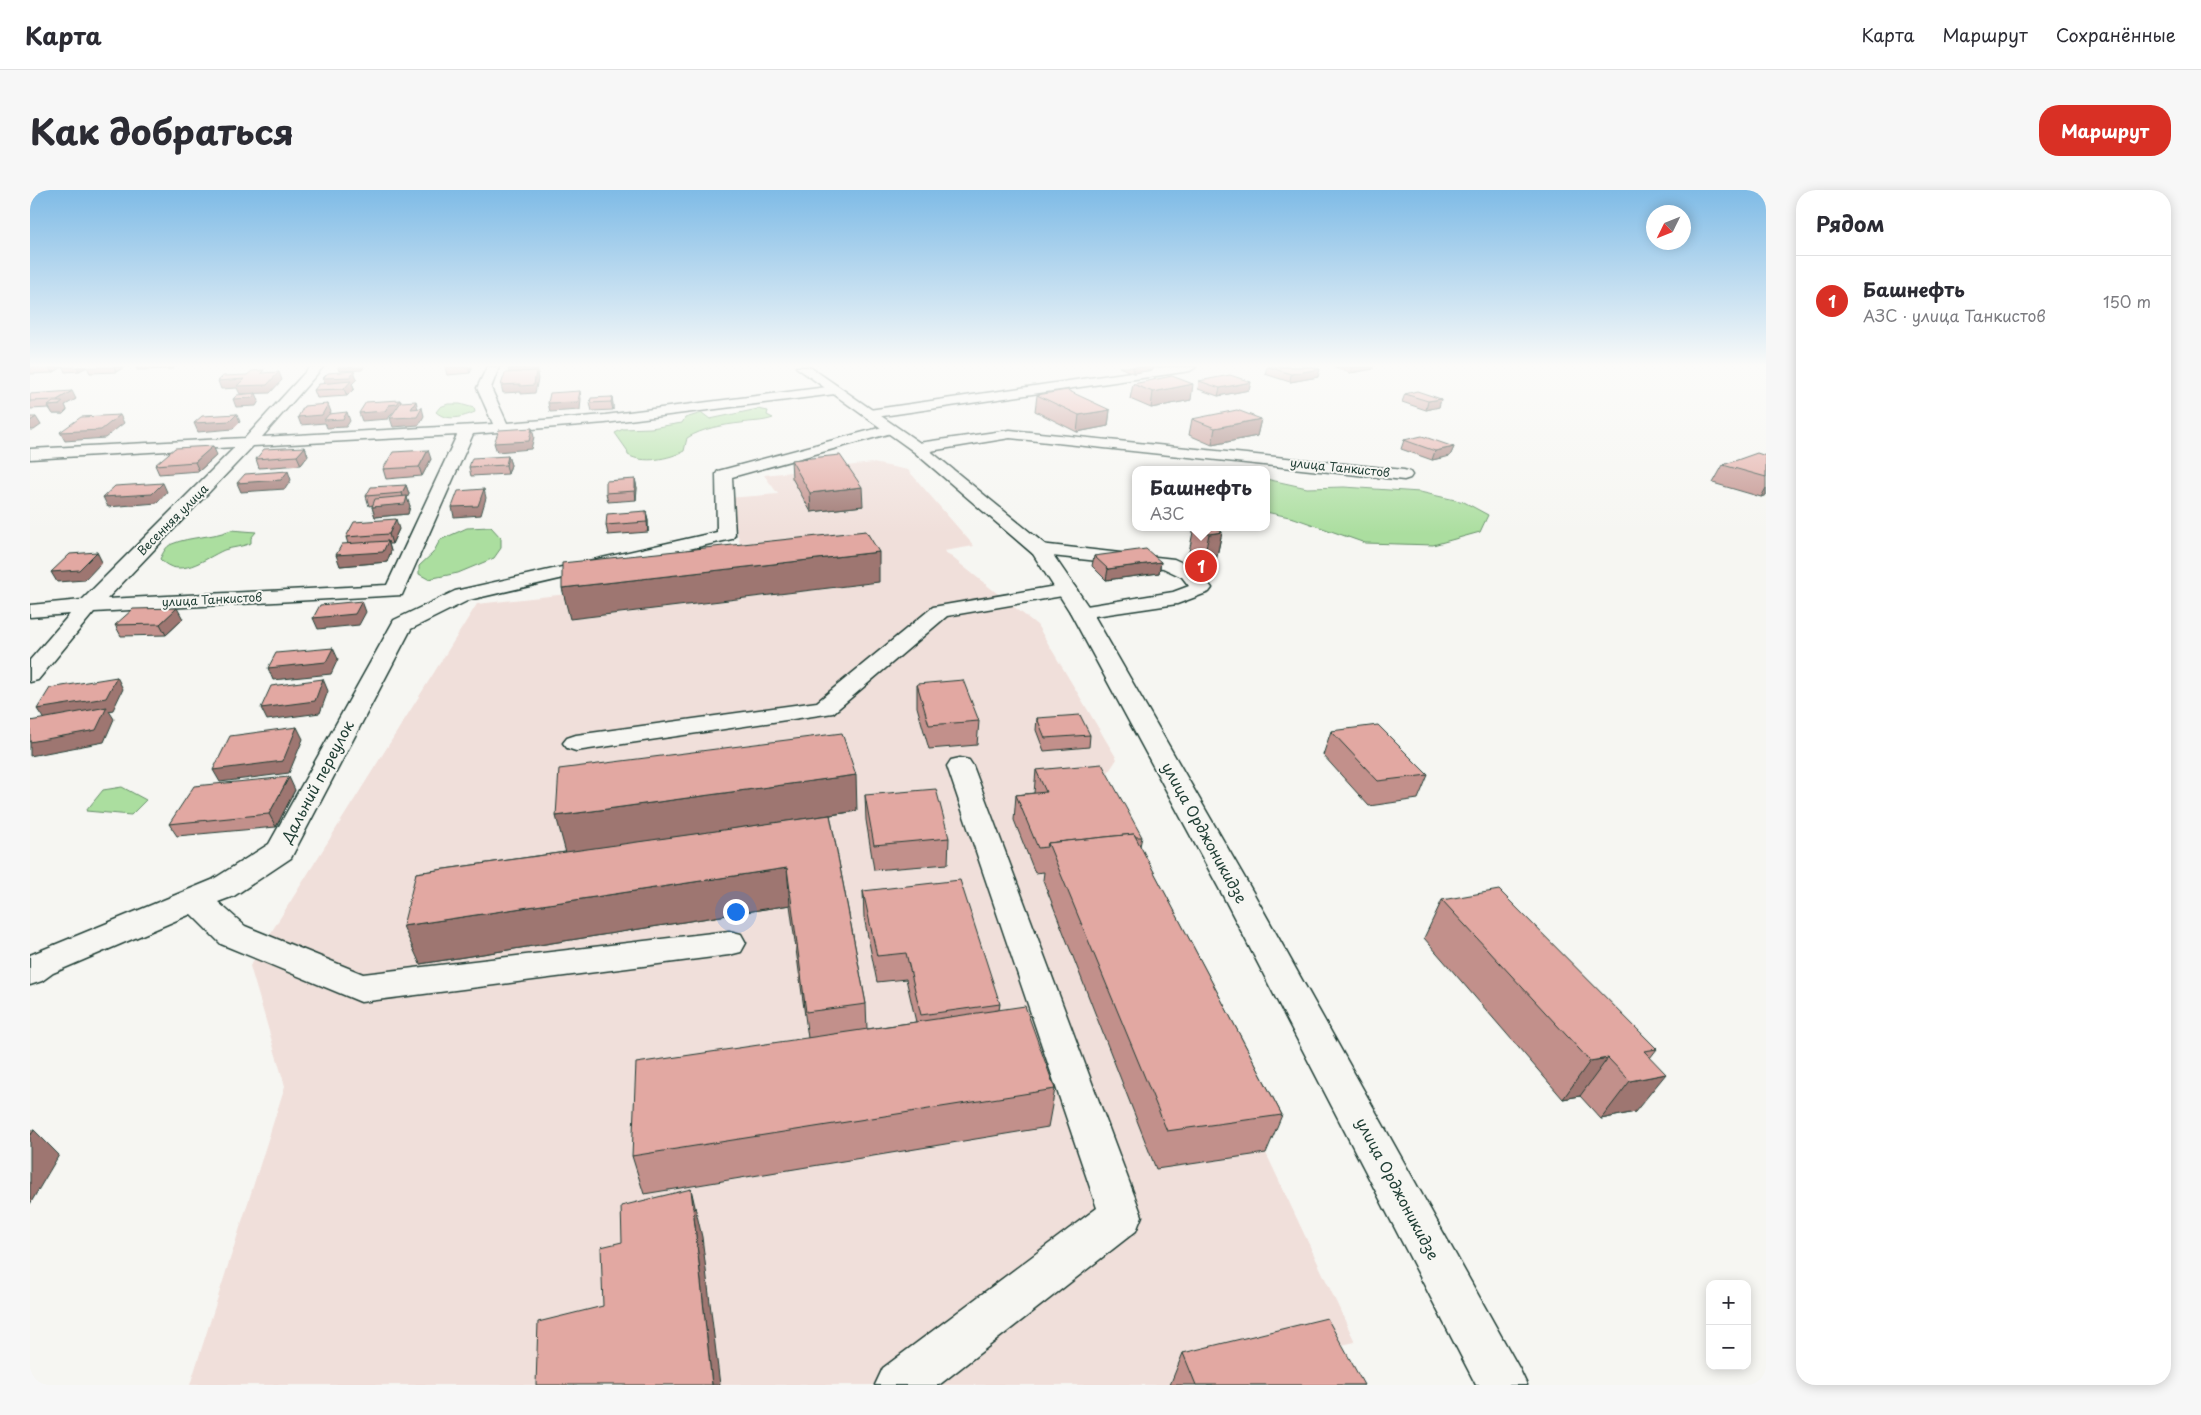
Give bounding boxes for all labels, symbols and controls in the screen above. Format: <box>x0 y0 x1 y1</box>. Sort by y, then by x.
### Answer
text: Карта <box>25 17 102 53</box>
text: Карта <box>1862 21 1914 48</box>
text: Маршрут <box>1942 21 2028 48</box>
text: Сохранённые <box>2056 21 2176 48</box>
text: Как добраться <box>30 104 294 157</box>
button: Маршрут <box>2039 105 2171 156</box>
north arrow <box>1646 205 1691 250</box>
text: Рядом <box>1816 207 1884 239</box>
text: Башнефть <box>1863 275 1965 303</box>
text: 1 <box>1828 289 1836 313</box>
text: 150 m <box>2103 289 2151 313</box>
text: АЗС · улица Танкистов <box>1863 303 2046 327</box>
street label: улица Танкистов <box>1289 453 1391 481</box>
popup <box>1132 466 1270 531</box>
text: Башнефть <box>1150 473 1252 501</box>
street label: Весенняя улица <box>133 479 212 559</box>
text: АЗС <box>1150 501 1185 525</box>
pin: 1 <box>1185 547 1217 585</box>
street label: улица Танкистов <box>161 587 263 611</box>
street label: Дальний переулок <box>274 716 359 848</box>
street label: улица Орджоникидзе <box>1157 757 1254 907</box>
your location <box>723 899 749 925</box>
street label: улица Орджоникидзе <box>1351 1113 1446 1264</box>
map controls <box>1706 1280 1751 1370</box>
button: + <box>1706 1280 1751 1325</box>
button: − <box>1706 1325 1751 1370</box>

